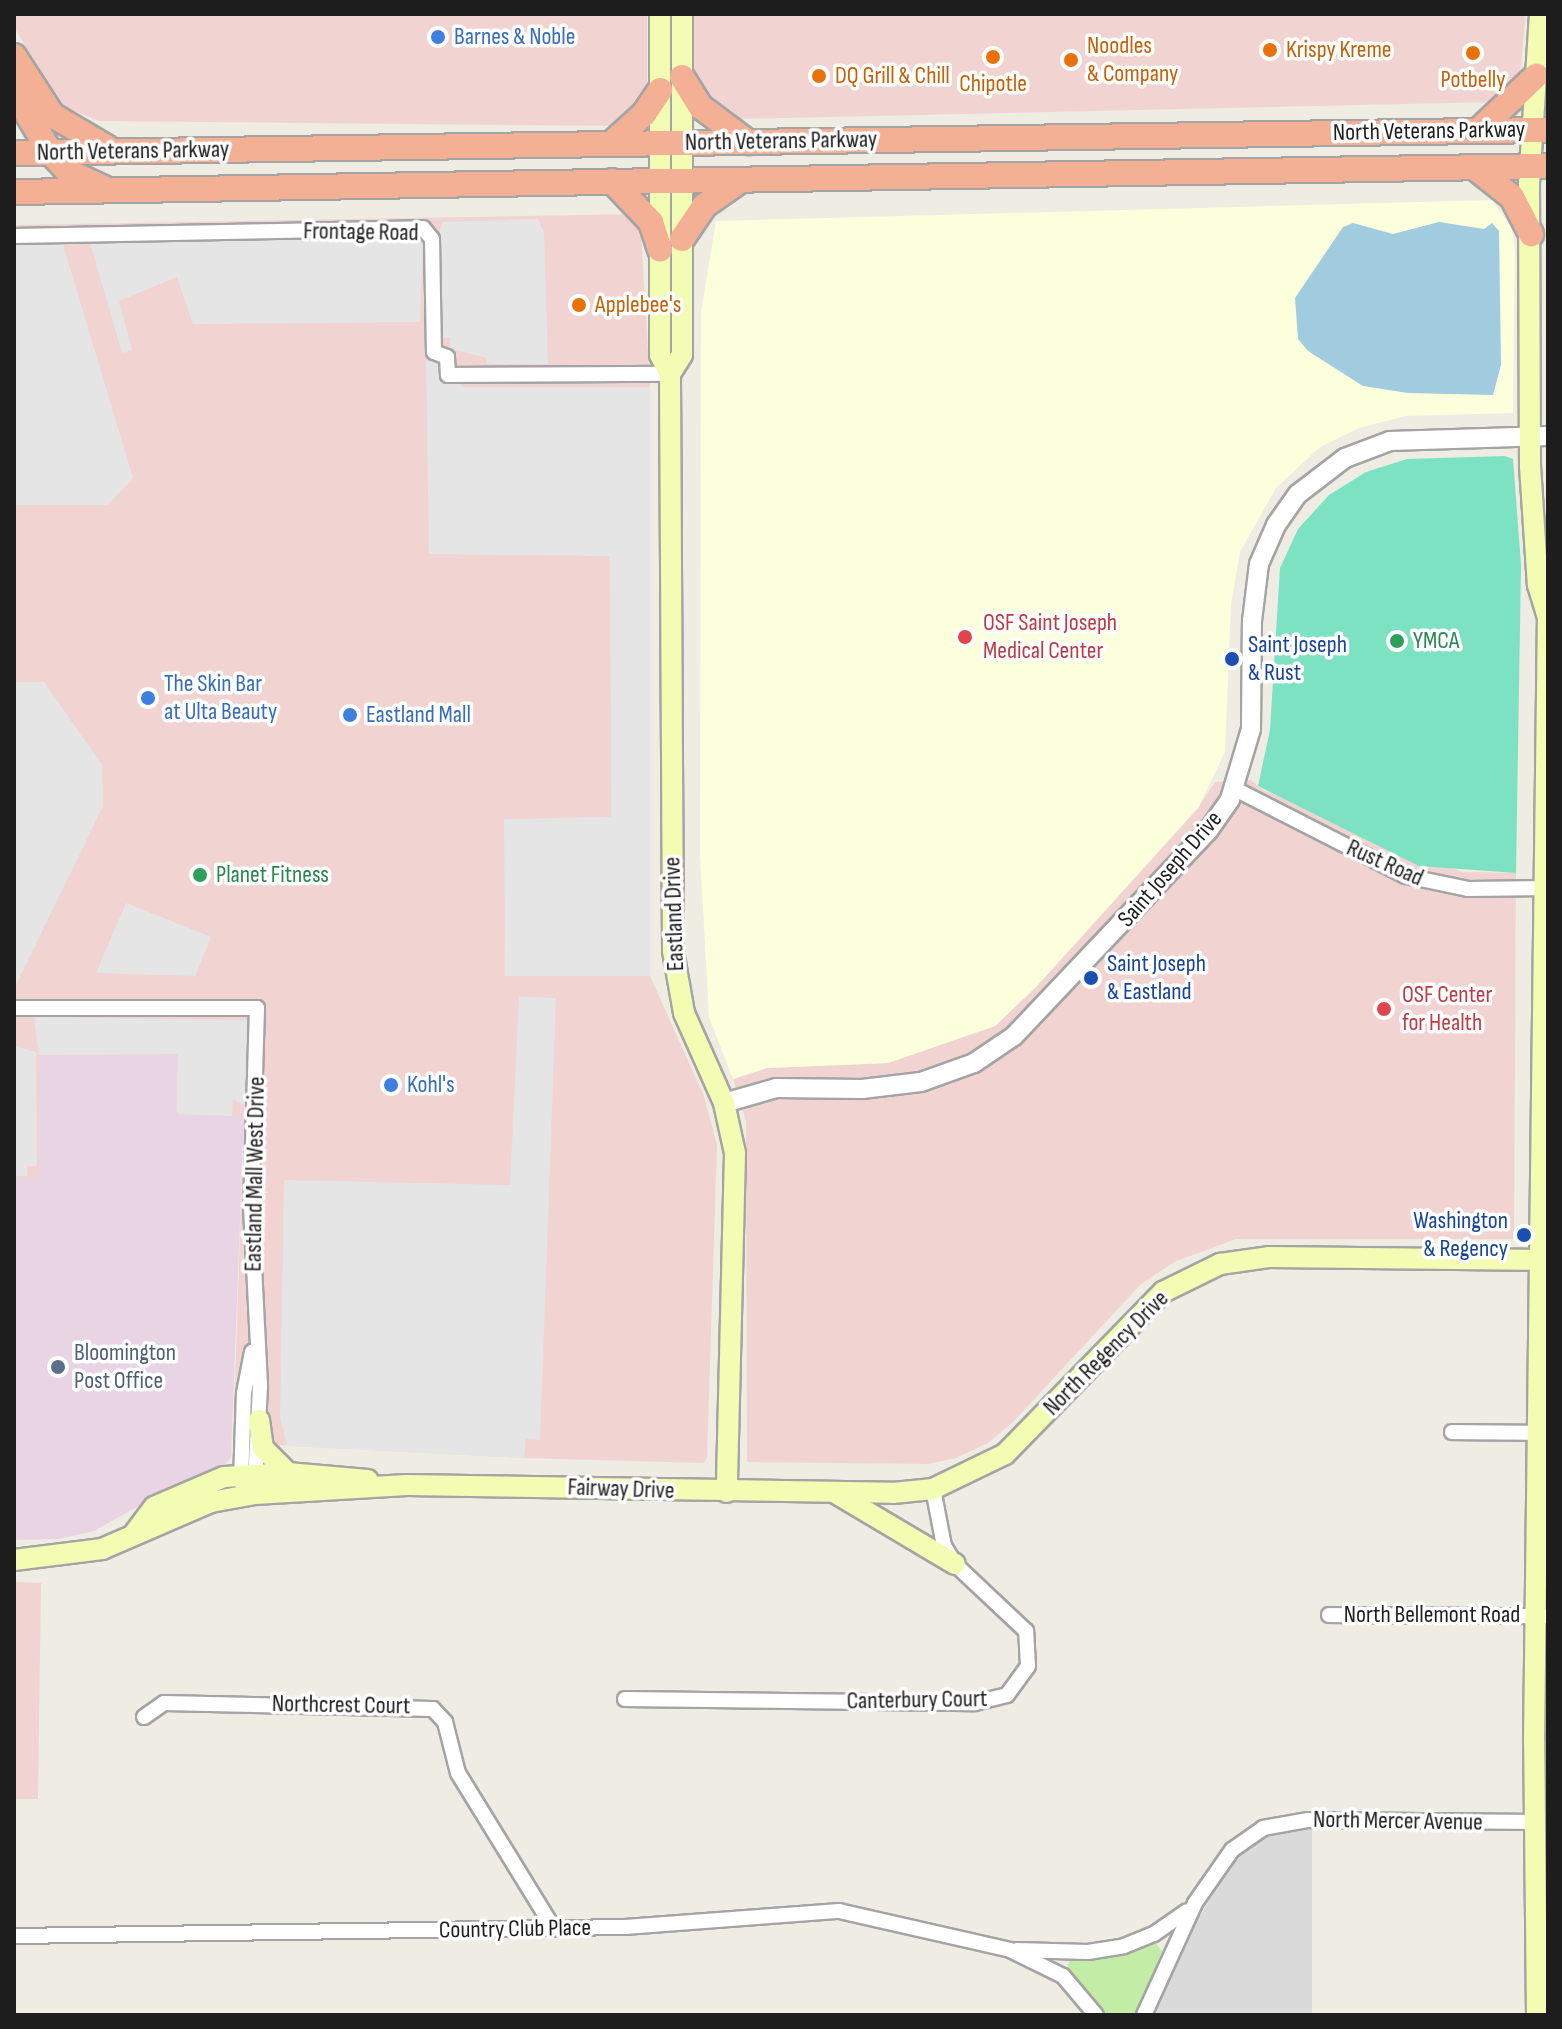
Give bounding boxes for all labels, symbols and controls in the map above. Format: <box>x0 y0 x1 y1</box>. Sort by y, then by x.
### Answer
place label: Barnes & Noble <box>454 23 575 51</box>
marker: Barnes & Noble <box>429 28 447 46</box>
place label: Noodles & Company <box>1087 32 1178 88</box>
place label: Krispy Kreme <box>1286 36 1391 64</box>
marker: Krispy Kreme <box>1261 41 1279 59</box>
marker: Potbelly <box>1464 44 1482 62</box>
marker: Chipotle <box>984 48 1002 66</box>
marker: Noodles & Company <box>1062 51 1080 69</box>
place label: DQ Grill & Chill <box>835 62 950 90</box>
place label: Potbelly <box>1440 66 1506 94</box>
marker: DQ Grill & Chill <box>810 67 828 85</box>
place label: Chipotle <box>959 70 1027 98</box>
street label: North Veterans Parkway <box>1333 115 1525 147</box>
street label: North Veterans Parkway <box>685 125 877 157</box>
street label: North Veterans Parkway <box>37 135 229 167</box>
street label: Frontage Road <box>303 217 419 247</box>
place label: Applebee's <box>595 291 681 319</box>
marker: Applebee's <box>570 296 588 314</box>
place label: OSF Saint Joseph Medical Center <box>983 609 1117 665</box>
marker: OSF Saint Joseph Medical Center <box>954 626 976 648</box>
place label: YMCA <box>1413 627 1459 655</box>
place label: Saint Joseph & Rust <box>1248 631 1347 687</box>
marker: YMCA <box>1388 632 1406 650</box>
marker: Saint Joseph & Rust <box>1223 650 1241 668</box>
place label: The Skin Bar at Ulta Beauty <box>164 670 277 726</box>
marker: The Skin Bar at Ulta Beauty <box>139 689 157 707</box>
place label: Eastland Mall <box>366 701 471 729</box>
marker: Eastland Mall <box>341 706 359 724</box>
street label: Saint Joseph Drive <box>1112 805 1228 933</box>
street label: Rust Road <box>1342 833 1428 893</box>
street label: Eastland Drive <box>658 856 690 972</box>
place label: Planet Fitness <box>216 861 329 889</box>
marker: Planet Fitness <box>191 866 209 884</box>
place label: Saint Joseph & Eastland <box>1107 950 1206 1006</box>
marker: Saint Joseph & Eastland <box>1082 969 1100 987</box>
place label: OSF Center for Health <box>1402 981 1492 1037</box>
marker: OSF Center for Health <box>1373 998 1395 1020</box>
place label: Kohl's <box>407 1071 455 1099</box>
street label: Eastland Mall West Drive <box>239 1076 271 1272</box>
marker: Kohl's <box>382 1076 400 1094</box>
place label: Washington & Regency <box>1413 1207 1508 1263</box>
marker: Washington & Regency <box>1515 1226 1533 1244</box>
street label: North Regency Drive <box>1037 1284 1175 1422</box>
place label: Bloomington Post Office <box>74 1339 176 1395</box>
marker: Bloomington Post Office <box>49 1358 67 1376</box>
street label: Fairway Drive <box>567 1473 675 1505</box>
street label: North Bellemont Road <box>1344 1601 1520 1629</box>
street label: Canterbury Court <box>846 1684 988 1716</box>
street label: Northcrest Court <box>272 1689 410 1721</box>
street label: North Mercer Avenue <box>1313 1805 1483 1837</box>
street label: Country Club Place <box>439 1913 591 1945</box>

